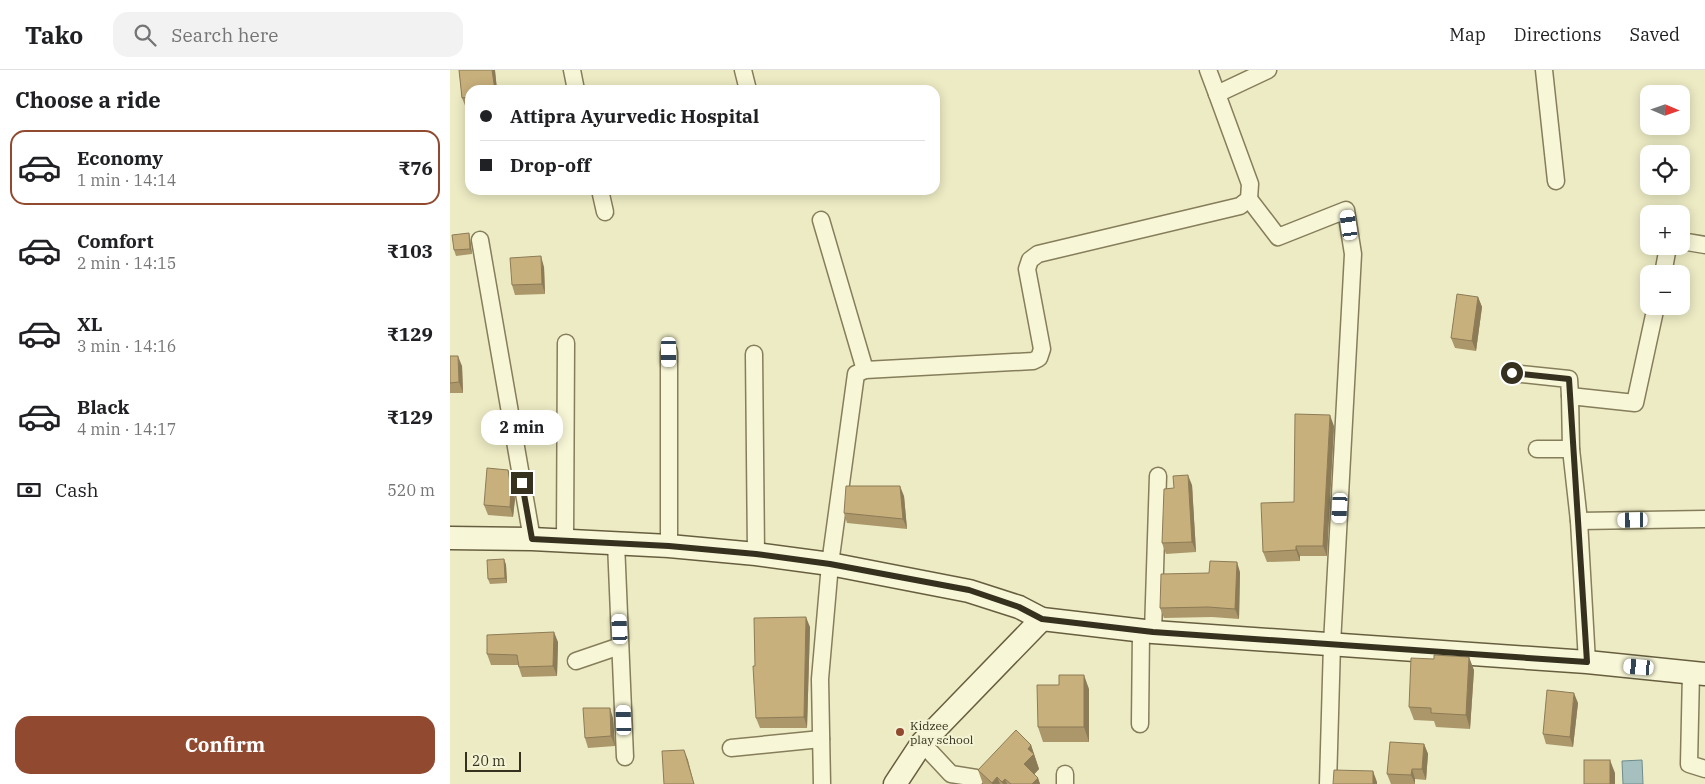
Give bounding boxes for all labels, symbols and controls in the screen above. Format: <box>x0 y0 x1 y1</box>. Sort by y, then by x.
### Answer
search box <box>113 12 463 57</box>
text: Tako <box>25 19 83 51</box>
icon: search <box>131 21 159 49</box>
text: Search here <box>171 23 278 47</box>
text: Map <box>1449 23 1486 46</box>
text: Directions <box>1514 23 1602 46</box>
text: Saved <box>1630 23 1680 46</box>
text: Choose a ride <box>15 85 161 114</box>
north arrow <box>1640 85 1690 135</box>
map controls <box>1640 85 1690 315</box>
text: Attipra Ayurvedic Hospital <box>510 104 759 128</box>
icon: car <box>17 145 62 190</box>
button: locate <box>1640 145 1690 195</box>
text: Economy <box>77 146 163 170</box>
text: Drop-off <box>510 153 591 177</box>
text: ₹76 <box>398 156 433 180</box>
text: 1 min · 14:14 <box>77 170 176 190</box>
button: + <box>1640 205 1690 255</box>
car <box>1339 209 1358 241</box>
icon: car <box>17 228 62 273</box>
text: Comfort <box>77 229 154 253</box>
text: ₹103 <box>387 239 433 263</box>
text: 2 min · 14:15 <box>77 253 176 273</box>
button: − <box>1640 265 1690 315</box>
icon: car <box>17 311 62 356</box>
text: XL <box>77 312 103 336</box>
text: ₹129 <box>387 322 433 346</box>
text: 3 min · 14:16 <box>77 336 176 356</box>
car <box>661 337 676 367</box>
route start <box>1501 362 1523 384</box>
icon: car <box>17 394 62 439</box>
text: Black <box>77 395 129 419</box>
text: ₹129 <box>387 405 433 429</box>
callout: 2 min <box>481 410 563 446</box>
text: 2 min <box>500 417 544 437</box>
text: 4 min · 14:17 <box>77 419 176 439</box>
route end <box>511 472 533 494</box>
icon: cash <box>15 476 43 504</box>
text: Cash <box>55 478 99 502</box>
text: 520 m <box>387 480 435 500</box>
car <box>1331 493 1348 523</box>
car <box>1617 512 1648 528</box>
car <box>611 614 628 644</box>
car <box>1623 658 1654 676</box>
car <box>615 705 632 735</box>
button: Confirm <box>15 716 435 774</box>
place label: Kidzee play school <box>910 718 974 747</box>
marker: Kidzee play school <box>894 726 906 738</box>
scale bar <box>465 749 521 772</box>
text: 20 m <box>472 752 505 770</box>

